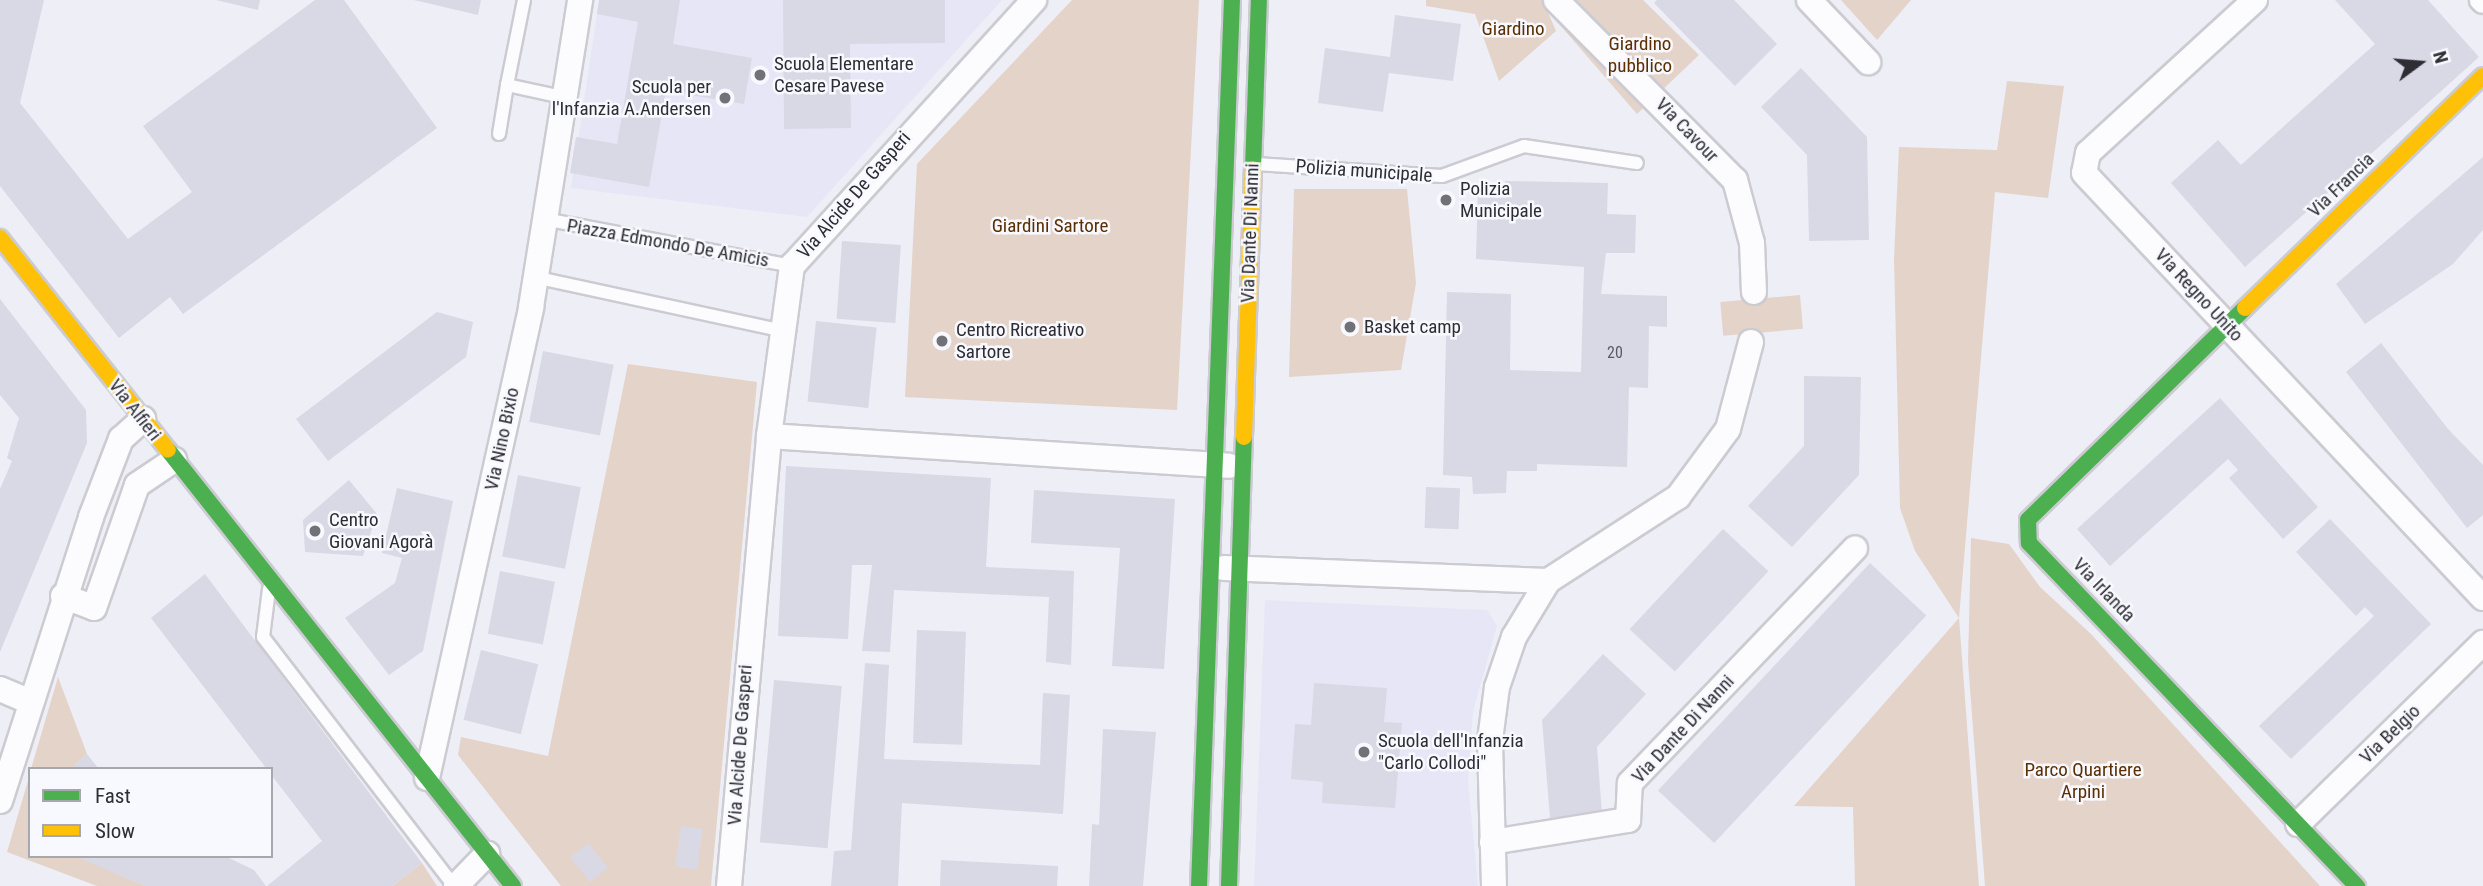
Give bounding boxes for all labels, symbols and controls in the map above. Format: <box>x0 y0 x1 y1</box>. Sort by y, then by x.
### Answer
park label: Giardino <box>1482 18 1544 40</box>
north arrow <box>2385 28 2455 98</box>
park label: Giardino pubblico <box>1608 33 1672 77</box>
text: N <box>2428 48 2453 66</box>
place label: Scuola Elementare Cesare Pavese <box>774 53 914 97</box>
marker: Scuola Elementare Cesare Pavese <box>752 67 768 83</box>
place label: Scuola per l'Infanzia A.Andersen <box>552 76 711 120</box>
marker: Scuola per l'Infanzia A.Andersen <box>717 90 733 106</box>
street label: Via Cavour <box>1651 93 1723 167</box>
street label: Via Alcide De Gasperi <box>793 127 915 263</box>
street label: Via Francia <box>2303 148 2379 222</box>
street label: Polizia municipale <box>1295 155 1433 187</box>
street label: Via Dante Di Nanni <box>1236 163 1264 303</box>
place label: Polizia Municipale <box>1460 178 1542 222</box>
marker: Polizia Municipale <box>1438 192 1454 208</box>
street label: Piazza Edmondo De Amicis <box>565 214 771 272</box>
park label: Giardini Sartore <box>992 215 1108 237</box>
street label: Via Regno Unito <box>2150 244 2248 346</box>
place label: Basket camp <box>1364 316 1461 338</box>
place label: Centro Ricreativo Sartore <box>956 319 1084 363</box>
marker: Basket camp <box>1342 319 1358 335</box>
marker: Centro Ricreativo Sartore <box>934 333 950 349</box>
house number: 20 <box>1607 343 1623 363</box>
street label: Via Alfieri <box>104 375 166 445</box>
street label: Via Nino Bixio <box>480 385 524 493</box>
place label: Centro Giovani Agorà <box>329 509 433 553</box>
marker: Centro Giovani Agorà <box>307 523 323 539</box>
street label: Via Irlanda <box>2068 553 2140 627</box>
street label: Via Alcide De Gasperi <box>723 664 757 826</box>
street label: Via Dante Di Nanni <box>1627 670 1739 788</box>
street label: Via Belgio <box>2355 700 2425 768</box>
place label: Scuola dell'Infanzia "Carlo Collodi" <box>1378 730 1524 774</box>
marker: Scuola dell'Infanzia "Carlo Collodi" <box>1356 744 1372 760</box>
park label: Parco Quartiere Arpini <box>2024 759 2142 803</box>
legend <box>28 767 273 858</box>
text: Fast <box>95 784 131 808</box>
text: Slow <box>95 819 135 843</box>

